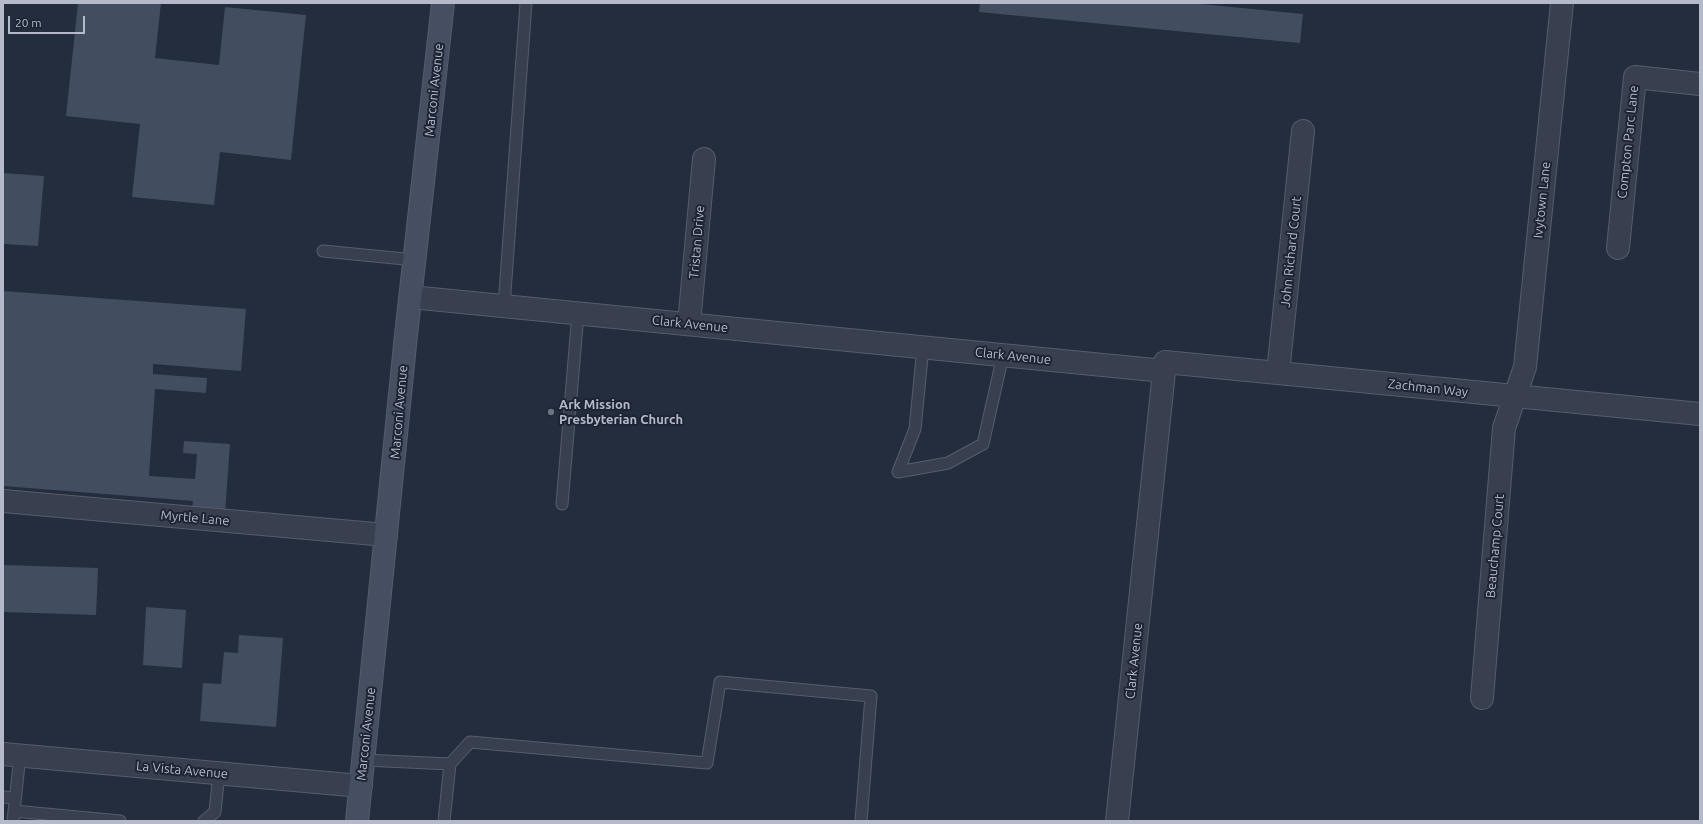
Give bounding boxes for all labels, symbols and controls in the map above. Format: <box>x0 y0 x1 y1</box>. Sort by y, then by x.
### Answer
scale bar <box>10 8 87 34</box>
text: 20 m <box>15 16 42 29</box>
street label: Marconi Avenue <box>421 43 447 137</box>
street label: Compton Parc Lane <box>1614 85 1642 199</box>
street label: Ivytown Lane <box>1530 161 1554 239</box>
street label: John Richard Court <box>1277 196 1305 308</box>
street label: Tristan Drive <box>686 205 708 279</box>
street label: Clark Avenue <box>651 312 729 336</box>
street label: Clark Avenue <box>974 344 1052 368</box>
street label: Marconi Avenue <box>387 365 411 459</box>
street label: Zachman Way <box>1387 376 1469 400</box>
place label: Ark Mission Presbyterian Church <box>559 397 683 428</box>
marker: Ark Mission Presbyterian Church <box>546 407 556 417</box>
street label: Beauchamp Court <box>1483 493 1507 599</box>
street label: Myrtle Lane <box>160 507 230 529</box>
street label: Clark Avenue <box>1122 622 1146 700</box>
street label: Marconi Avenue <box>353 687 379 781</box>
street label: La Vista Avenue <box>135 758 229 782</box>

